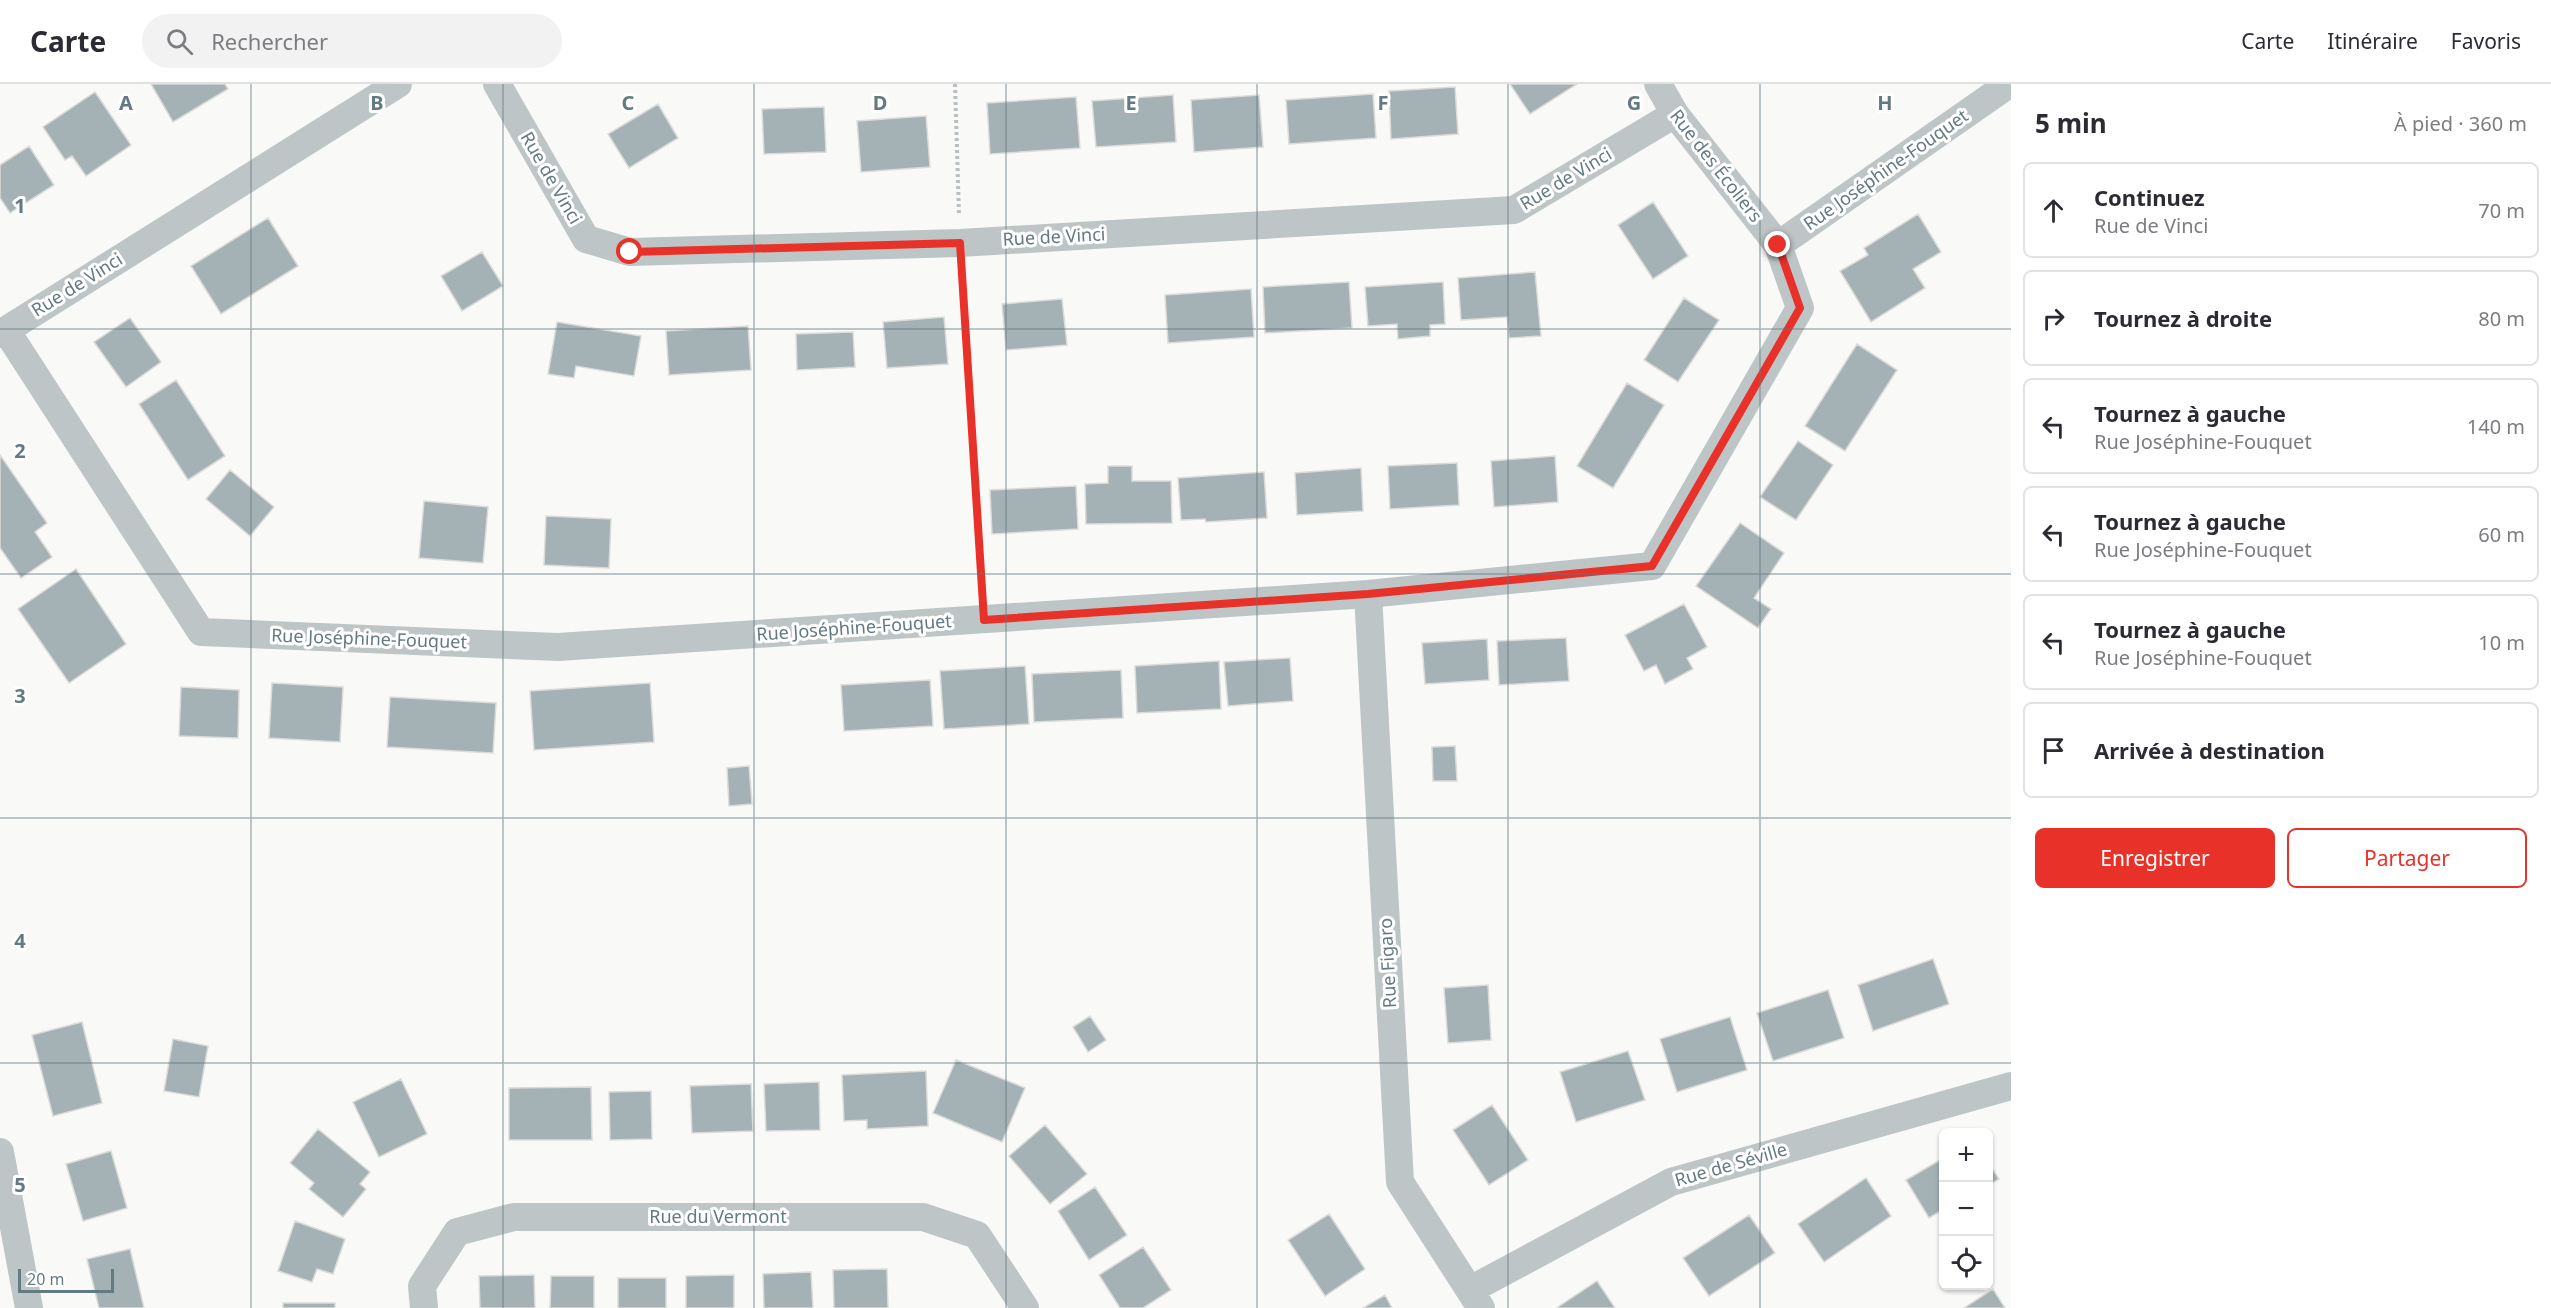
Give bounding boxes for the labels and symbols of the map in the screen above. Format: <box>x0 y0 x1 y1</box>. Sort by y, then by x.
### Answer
text: A <box>119 89 133 116</box>
text: B <box>370 89 384 116</box>
text: C <box>622 89 635 116</box>
text: D <box>873 89 887 116</box>
text: E <box>1125 89 1137 116</box>
text: F <box>1378 89 1388 116</box>
text: G <box>1627 89 1641 116</box>
text: H <box>1877 89 1893 116</box>
street label: Rue Joséphine-Fouquet <box>1798 103 1973 235</box>
street label: Rue des Écoliers <box>1665 104 1768 227</box>
street label: Rue de Vinci <box>516 127 588 228</box>
street label: Rue de Vinci <box>1515 141 1616 215</box>
text: 1 <box>14 192 26 219</box>
street label: Rue de Vinci <box>1002 221 1106 251</box>
route end <box>1764 231 1790 257</box>
route start <box>616 238 642 264</box>
street label: Rue de Vinci <box>26 247 126 322</box>
text: 2 <box>14 437 26 464</box>
street label: Rue Joséphine-Fouquet <box>755 608 953 646</box>
street label: Rue Joséphine-Fouquet <box>271 623 468 653</box>
text: 3 <box>14 682 26 709</box>
street label: Rue Figaro <box>1373 917 1401 1009</box>
text: 4 <box>14 927 26 954</box>
street label: Rue de Séville <box>1672 1137 1790 1192</box>
text: 5 <box>14 1171 26 1198</box>
street label: Rue du Vermont <box>649 1204 787 1228</box>
scale bar <box>18 1266 114 1294</box>

